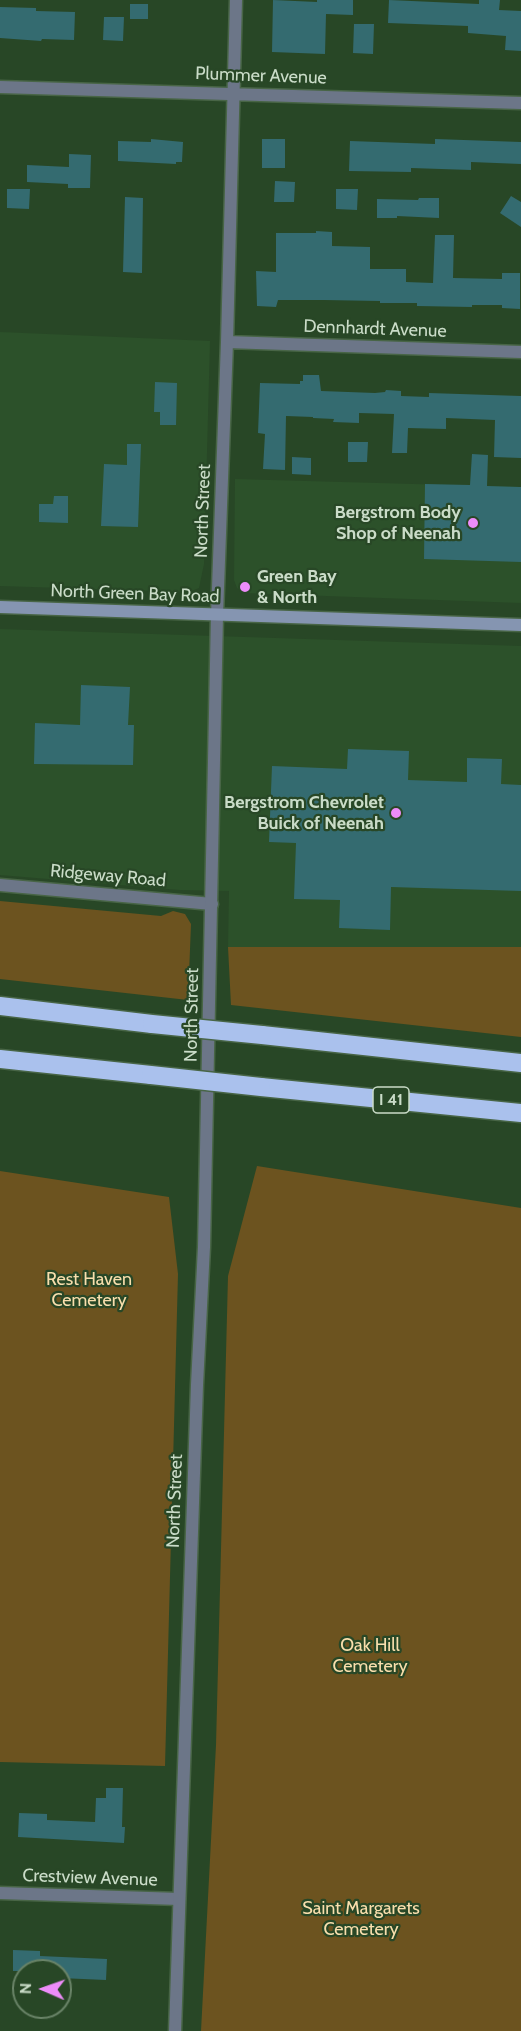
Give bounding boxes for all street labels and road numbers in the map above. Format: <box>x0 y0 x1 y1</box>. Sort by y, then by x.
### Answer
street label: Plummer Avenue <box>195 63 327 89</box>
street label: Dennhardt Avenue <box>303 316 447 342</box>
street label: North Street <box>191 464 215 558</box>
street label: North Green Bay Road <box>50 580 220 608</box>
street label: Ridgeway Road <box>49 860 167 892</box>
street label: North Street <box>180 968 204 1062</box>
road number: I 41 <box>373 1087 409 1113</box>
street label: North Street <box>163 1454 187 1548</box>
street label: Crestview Avenue <box>22 1865 158 1891</box>

